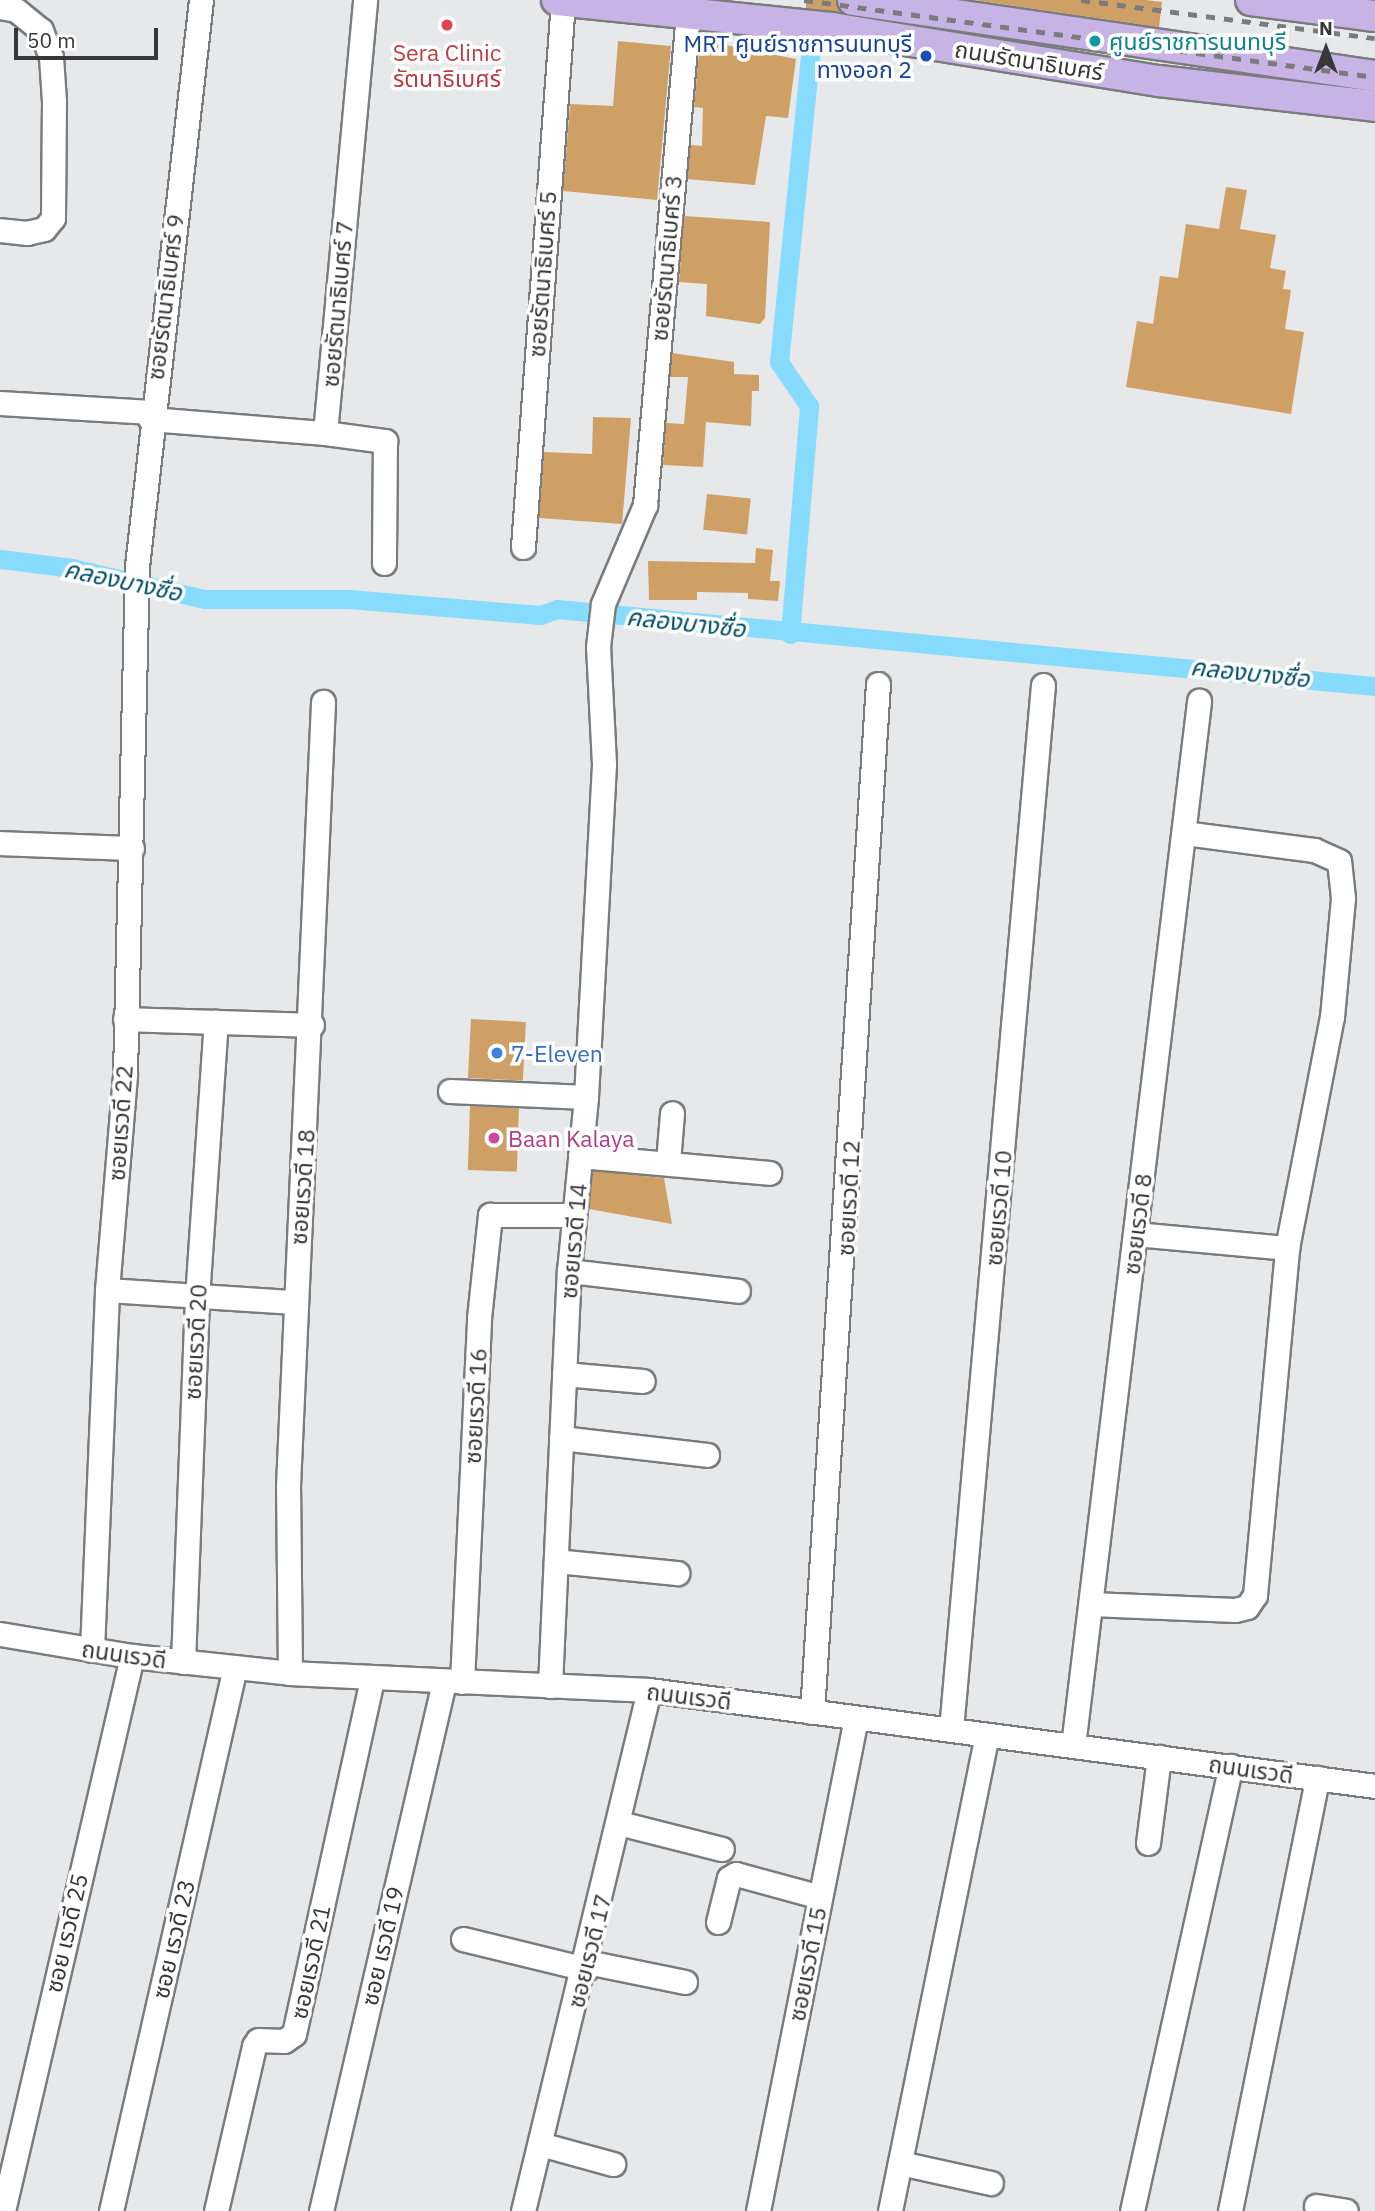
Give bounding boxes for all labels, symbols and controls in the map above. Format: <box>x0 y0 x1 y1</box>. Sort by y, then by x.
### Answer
scale bar <box>18 14 161 58</box>
north arrow <box>1291 14 1361 84</box>
marker: Sera Clinic รัตนาธิเบศร์ <box>437 15 457 35</box>
text: N <box>1319 16 1333 40</box>
text: 50 m <box>27 26 76 54</box>
place label: ศูนย์ราชการนนทบุรี <box>1109 27 1286 55</box>
place label: MRT ศูนย์ราชการนนทบุรี ทางออก 2 <box>683 29 912 83</box>
marker: ศูนย์ราชการนนทบุรี <box>1087 33 1103 49</box>
street label: ถนนรัตนาธิเบศร์ <box>953 35 1105 85</box>
place label: Sera Clinic รัตนาธิเบศร์ <box>393 38 501 92</box>
marker: MRT ศูนย์ราชการนนทบุรี ทางออก 2 <box>918 48 934 64</box>
street label: ซอยรัตนาธิเบศร์ 3 <box>645 174 687 342</box>
street label: ซอยรัตนาธิเบศร์ 5 <box>522 190 562 358</box>
street label: ซอยรัตนาธิเบศร์ 9 <box>141 213 189 381</box>
street label: ซอยรัตนาธิเบศร์ 7 <box>316 220 358 388</box>
water label: คลองบางซื่อ <box>62 555 184 607</box>
water label: คลองบางซื่อ <box>625 602 747 644</box>
water label: คลองบางซื่อ <box>1189 652 1311 694</box>
place label: 7-Eleven <box>511 1039 603 1067</box>
marker: 7-Eleven <box>489 1045 505 1061</box>
street label: ซอยเรวดี 22 <box>102 1064 138 1182</box>
place label: Baan Kalaya <box>508 1124 634 1152</box>
street label: ซอยเรวดี 18 <box>284 1128 320 1246</box>
marker: Baan Kalaya <box>486 1130 502 1146</box>
street label: ซอยเรวดี 12 <box>831 1139 865 1257</box>
street label: ซอยเรวดี 10 <box>979 1149 1017 1267</box>
street label: ซอยเรวดี 8 <box>1117 1172 1157 1276</box>
street label: ซอยเรวดี 14 <box>554 1182 592 1300</box>
street label: ซอยเรวดี 20 <box>178 1283 212 1401</box>
street label: ซอยเรวดี 16 <box>458 1347 492 1465</box>
street label: ถนนเรวดี <box>80 1634 168 1674</box>
street label: ถนนเรวดี <box>645 1677 733 1715</box>
street label: ถนนเรวดี <box>1207 1749 1295 1789</box>
street label: ซอย เรวดี 25 <box>39 1871 93 1995</box>
street label: ซอย เรวดี 23 <box>146 1877 200 2001</box>
street label: ซอย เรวดี 19 <box>355 1884 409 2008</box>
street label: ซอยเรวดี 17 <box>562 1891 616 2011</box>
street label: ซอยเรวดี 21 <box>284 1902 336 2022</box>
street label: ซอยเรวดี 15 <box>782 1904 832 2024</box>

